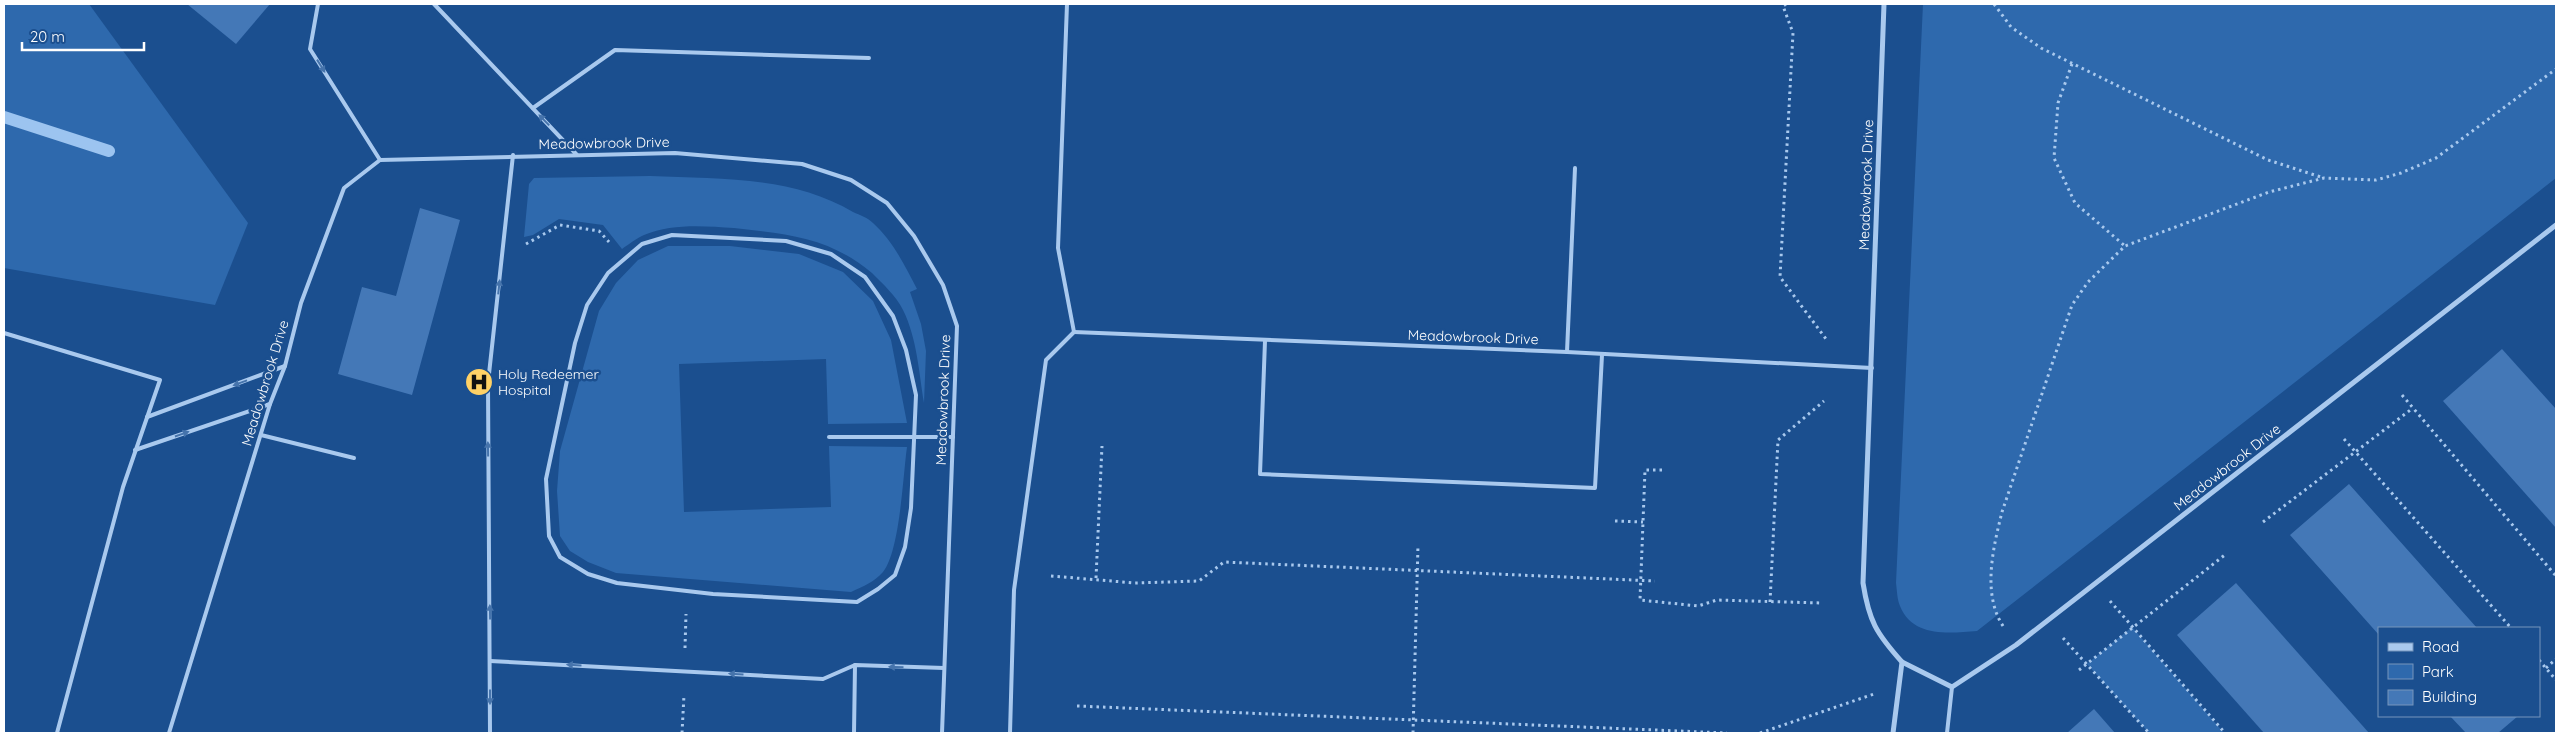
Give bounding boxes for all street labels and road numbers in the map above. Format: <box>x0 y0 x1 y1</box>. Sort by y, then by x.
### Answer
street label: Meadowbrook Drive <box>1855 119 1877 251</box>
street label: Meadowbrook Drive <box>538 133 670 153</box>
street label: Meadowbrook Drive <box>237 318 293 448</box>
street label: Meadowbrook Drive <box>1407 326 1539 348</box>
street label: Meadowbrook Drive <box>932 334 954 466</box>
street label: Meadowbrook Drive <box>2170 420 2284 514</box>

